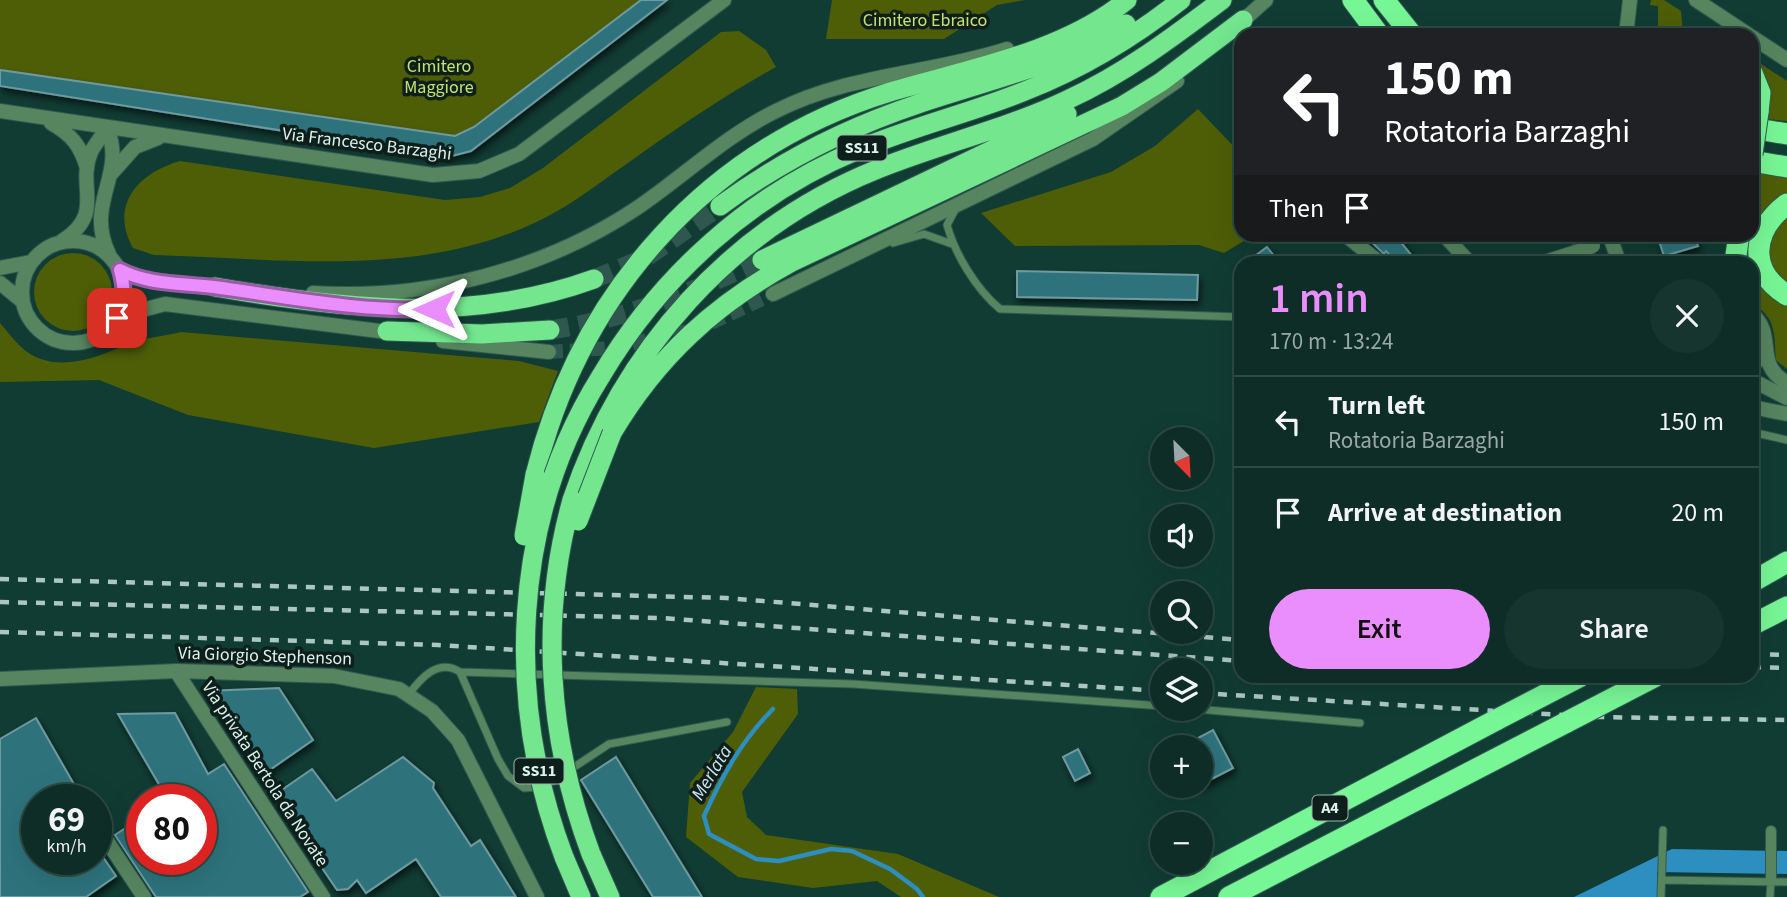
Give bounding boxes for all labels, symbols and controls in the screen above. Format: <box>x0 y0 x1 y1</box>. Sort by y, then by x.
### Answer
park label: Cimitero Ebraico <box>863 8 987 33</box>
text: 150 m <box>1384 44 1513 114</box>
park label: Cimitero Maggiore <box>404 54 474 100</box>
icon: left <box>1269 56 1360 147</box>
text: Rotatoria Barzaghi <box>1384 109 1630 155</box>
street label: Via Francesco Barzaghi <box>281 121 453 167</box>
road number: SS11 <box>838 136 886 160</box>
icon: arrive <box>1338 189 1376 227</box>
text: Then <box>1269 190 1324 227</box>
text: 1 min <box>1269 269 1369 329</box>
position arrow <box>397 272 471 346</box>
button: close <box>1650 279 1724 353</box>
pin <box>87 288 147 348</box>
icon: arrive <box>98 299 136 337</box>
text: 170 m · 13:24 <box>1269 325 1393 358</box>
text: Turn left <box>1328 387 1425 424</box>
icon: left <box>1269 403 1307 441</box>
text: 150 m <box>1658 403 1724 440</box>
text: Rotatoria Barzaghi <box>1328 424 1505 457</box>
north arrow <box>1150 427 1213 490</box>
map controls <box>1150 427 1213 875</box>
icon: arrive <box>1269 494 1307 532</box>
text: Arrive at destination <box>1328 494 1562 531</box>
text: 20 m <box>1671 494 1724 531</box>
button: sound <box>1150 504 1213 567</box>
button: search <box>1150 581 1213 644</box>
button: Exit <box>1269 589 1490 669</box>
button: Share <box>1504 589 1724 669</box>
street label: Via Giorgio Stephenson <box>177 640 353 672</box>
button: layers <box>1150 658 1213 721</box>
street label: Via privata Bertola da Novate <box>196 676 334 872</box>
button: + <box>1150 735 1213 798</box>
water label: Merlata <box>685 740 739 806</box>
road number: SS11 <box>514 758 564 784</box>
speed limit sign: 80 <box>126 784 217 875</box>
text: 69 <box>48 795 85 845</box>
road number: A4 <box>1312 796 1348 820</box>
button: − <box>1150 812 1213 875</box>
text: km/h <box>47 834 86 859</box>

